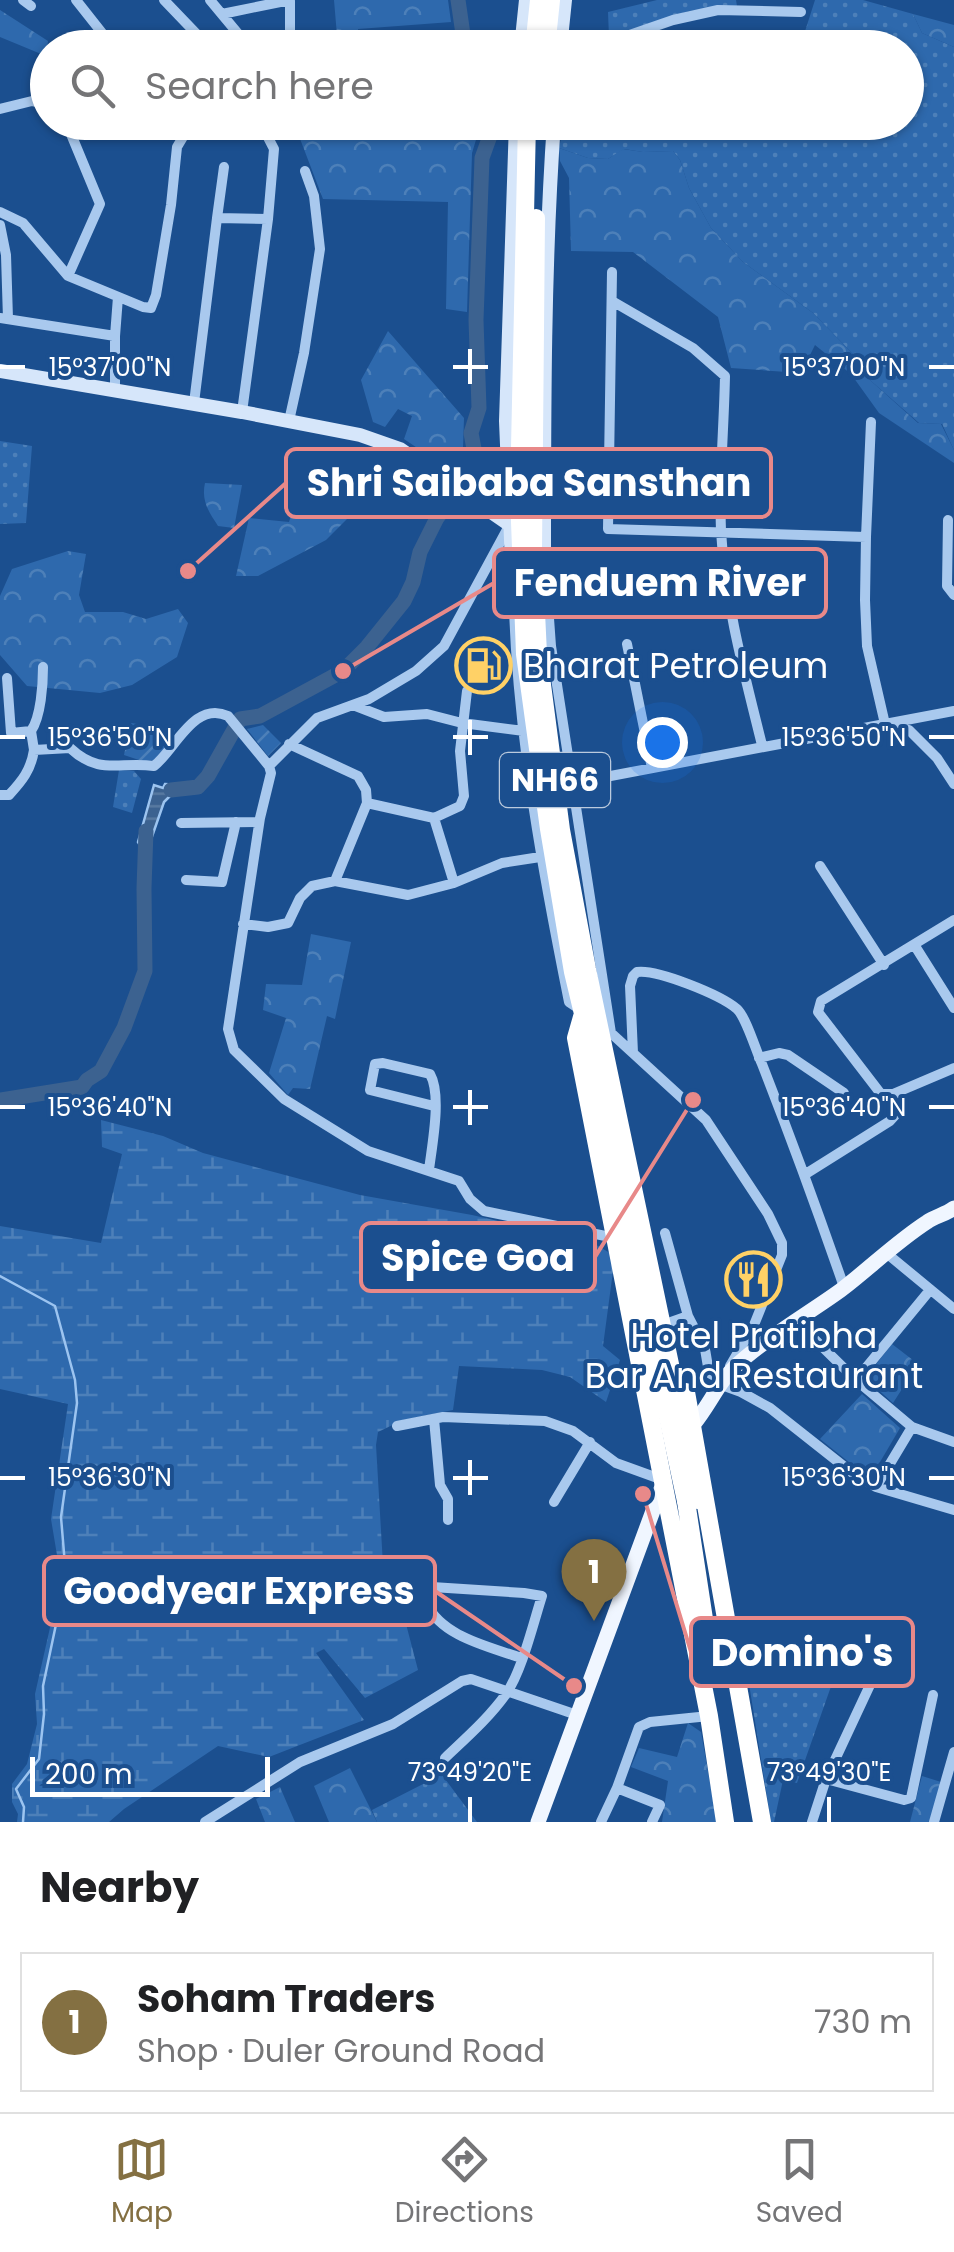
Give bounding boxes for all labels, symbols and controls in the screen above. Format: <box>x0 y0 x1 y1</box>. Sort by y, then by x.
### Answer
search box <box>30 30 924 140</box>
icon: search <box>65 58 120 113</box>
text: Search here <box>145 59 374 112</box>
text: 15°37'00"N <box>49 350 171 385</box>
text: 15°37'00"N <box>783 350 905 385</box>
callout: Shri Saibaba Sansthan <box>286 449 771 517</box>
text: Shri Saibaba Sansthan <box>307 456 751 509</box>
callout: Fenduem River <box>494 549 826 617</box>
text: Fenduem River <box>514 556 806 609</box>
fuel station icon: Bharat Petroleum <box>454 636 514 696</box>
place label: Bharat Petroleum <box>523 641 828 690</box>
your location <box>637 717 688 768</box>
text: 15°36'50"N <box>48 720 172 755</box>
text: 15°36'50"N <box>782 720 906 755</box>
road number: NH66 <box>500 753 610 807</box>
text: 15°36'40"N <box>48 1090 172 1125</box>
text: 15°36'40"N <box>782 1090 906 1125</box>
callout: Spice Goa <box>361 1223 595 1291</box>
text: Spice Goa <box>381 1231 575 1284</box>
restaurant icon: Hotel Pratibha Bar And Restaurant <box>724 1250 784 1310</box>
place label: Hotel Pratibha Bar And Restaurant <box>585 1311 923 1400</box>
text: 15°36'30"N <box>48 1460 172 1495</box>
text: 15°36'30"N <box>782 1460 906 1495</box>
pin: 1 <box>562 1538 626 1621</box>
callout: Goodyear Express <box>44 1557 435 1625</box>
text: Goodyear Express <box>63 1564 415 1617</box>
callout: Domino's <box>691 1618 913 1686</box>
text: Domino's <box>711 1626 893 1679</box>
scale bar <box>30 1752 270 1796</box>
text: 200 m <box>45 1755 133 1794</box>
text: 73°49'20"E <box>408 1755 532 1790</box>
text: 73°49'30"E <box>767 1755 891 1790</box>
text: Nearby <box>40 1858 199 1917</box>
text: Soham Traders <box>137 1972 436 2025</box>
text: 1 <box>68 1999 81 2044</box>
text: 730 m <box>814 1999 912 2044</box>
text: Shop · Duler Ground Road <box>137 2028 545 2073</box>
tab: Map <box>111 2132 173 2234</box>
tab: Directions <box>395 2132 534 2234</box>
tab: Saved <box>756 2132 843 2234</box>

